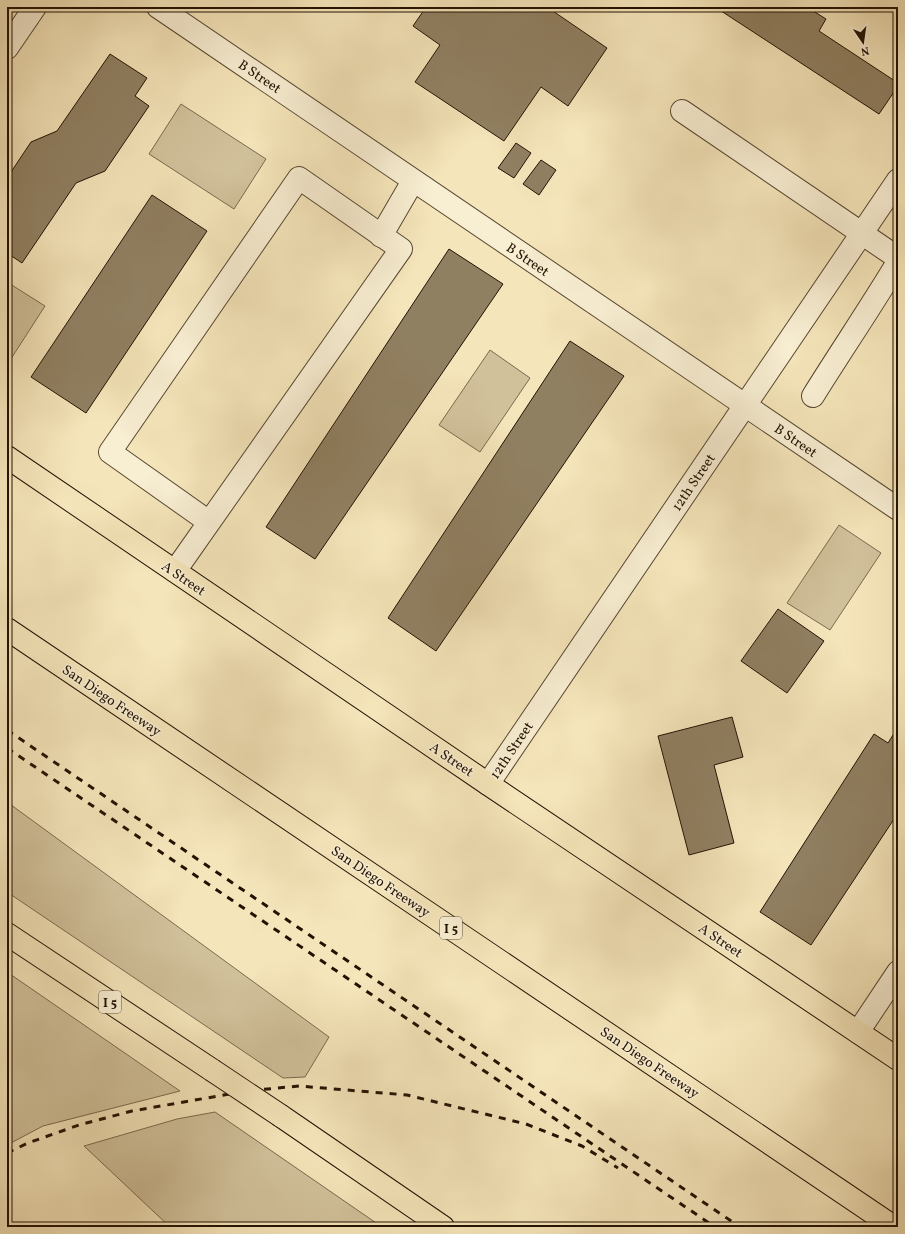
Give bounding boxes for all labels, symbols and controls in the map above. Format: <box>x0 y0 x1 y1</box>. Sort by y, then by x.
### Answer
north arrow <box>843 22 883 62</box>
text: N <box>859 42 870 58</box>
street label: B Street <box>234 56 285 99</box>
street label: B Street <box>502 239 553 282</box>
street label: B Street <box>770 420 821 463</box>
street label: 12th Street <box>668 450 721 515</box>
street label: A Street <box>157 558 209 601</box>
street label: San Diego Freeway <box>58 661 165 742</box>
street label: 12th Street <box>486 718 539 783</box>
street label: A Street <box>425 739 477 782</box>
street label: San Diego Freeway <box>327 842 434 923</box>
road number: I 5 <box>440 917 462 939</box>
street label: A Street <box>694 920 746 963</box>
road number: I 5 <box>99 991 121 1013</box>
street label: San Diego Freeway <box>596 1023 703 1104</box>

